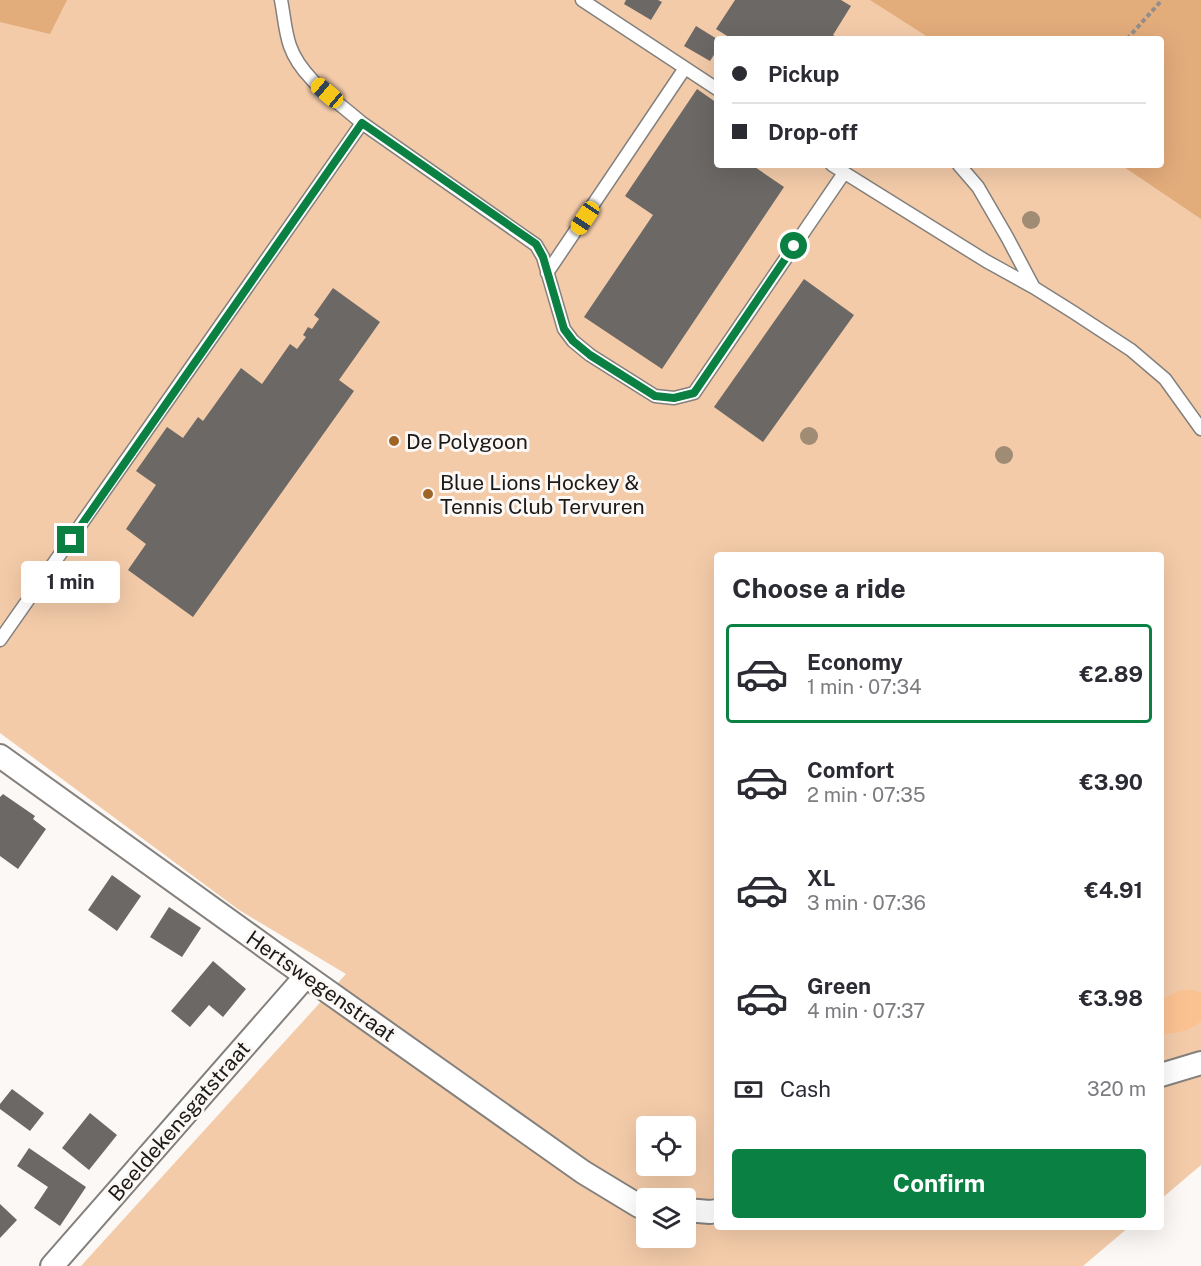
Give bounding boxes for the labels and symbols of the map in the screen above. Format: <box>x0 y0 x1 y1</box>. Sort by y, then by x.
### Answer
car <box>307 75 347 111</box>
car <box>567 198 603 238</box>
route start <box>780 232 807 259</box>
place label: De Polygoon <box>406 429 528 454</box>
marker: De Polygoon <box>387 434 401 448</box>
place label: Blue Lions Hockey & Tennis Club Tervuren <box>440 470 645 519</box>
marker: Blue Lions Hockey & Tennis Club Tervuren <box>421 487 435 501</box>
route end <box>57 526 84 553</box>
callout: 1 min <box>22 561 121 603</box>
street label: Hertswegenstraat <box>242 925 400 1047</box>
street label: Beeldekensgatstraat <box>103 1036 255 1206</box>

